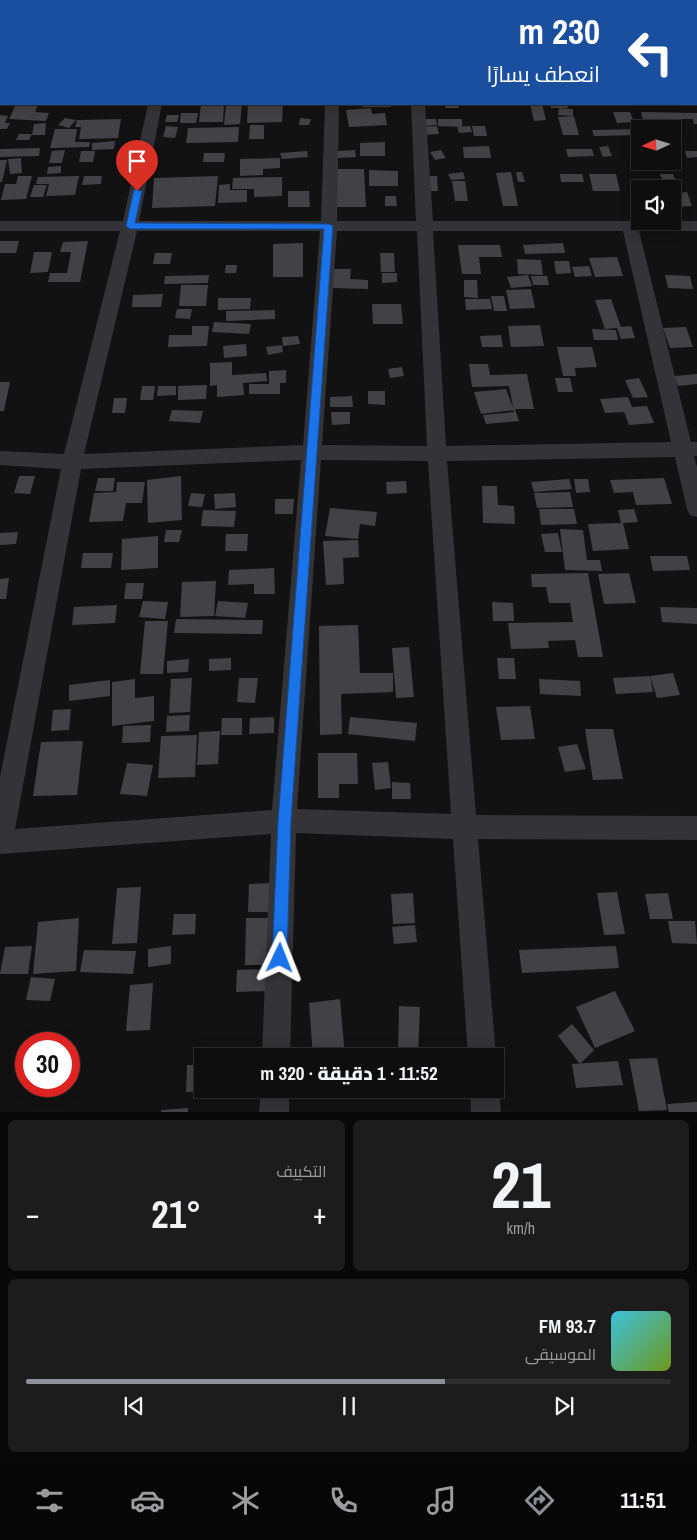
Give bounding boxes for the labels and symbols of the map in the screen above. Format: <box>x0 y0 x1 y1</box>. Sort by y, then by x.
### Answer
north arrow <box>631 120 681 170</box>
pin <box>116 140 158 191</box>
position arrow <box>253 931 305 983</box>
speed limit sign: 30 <box>15 1032 80 1097</box>

